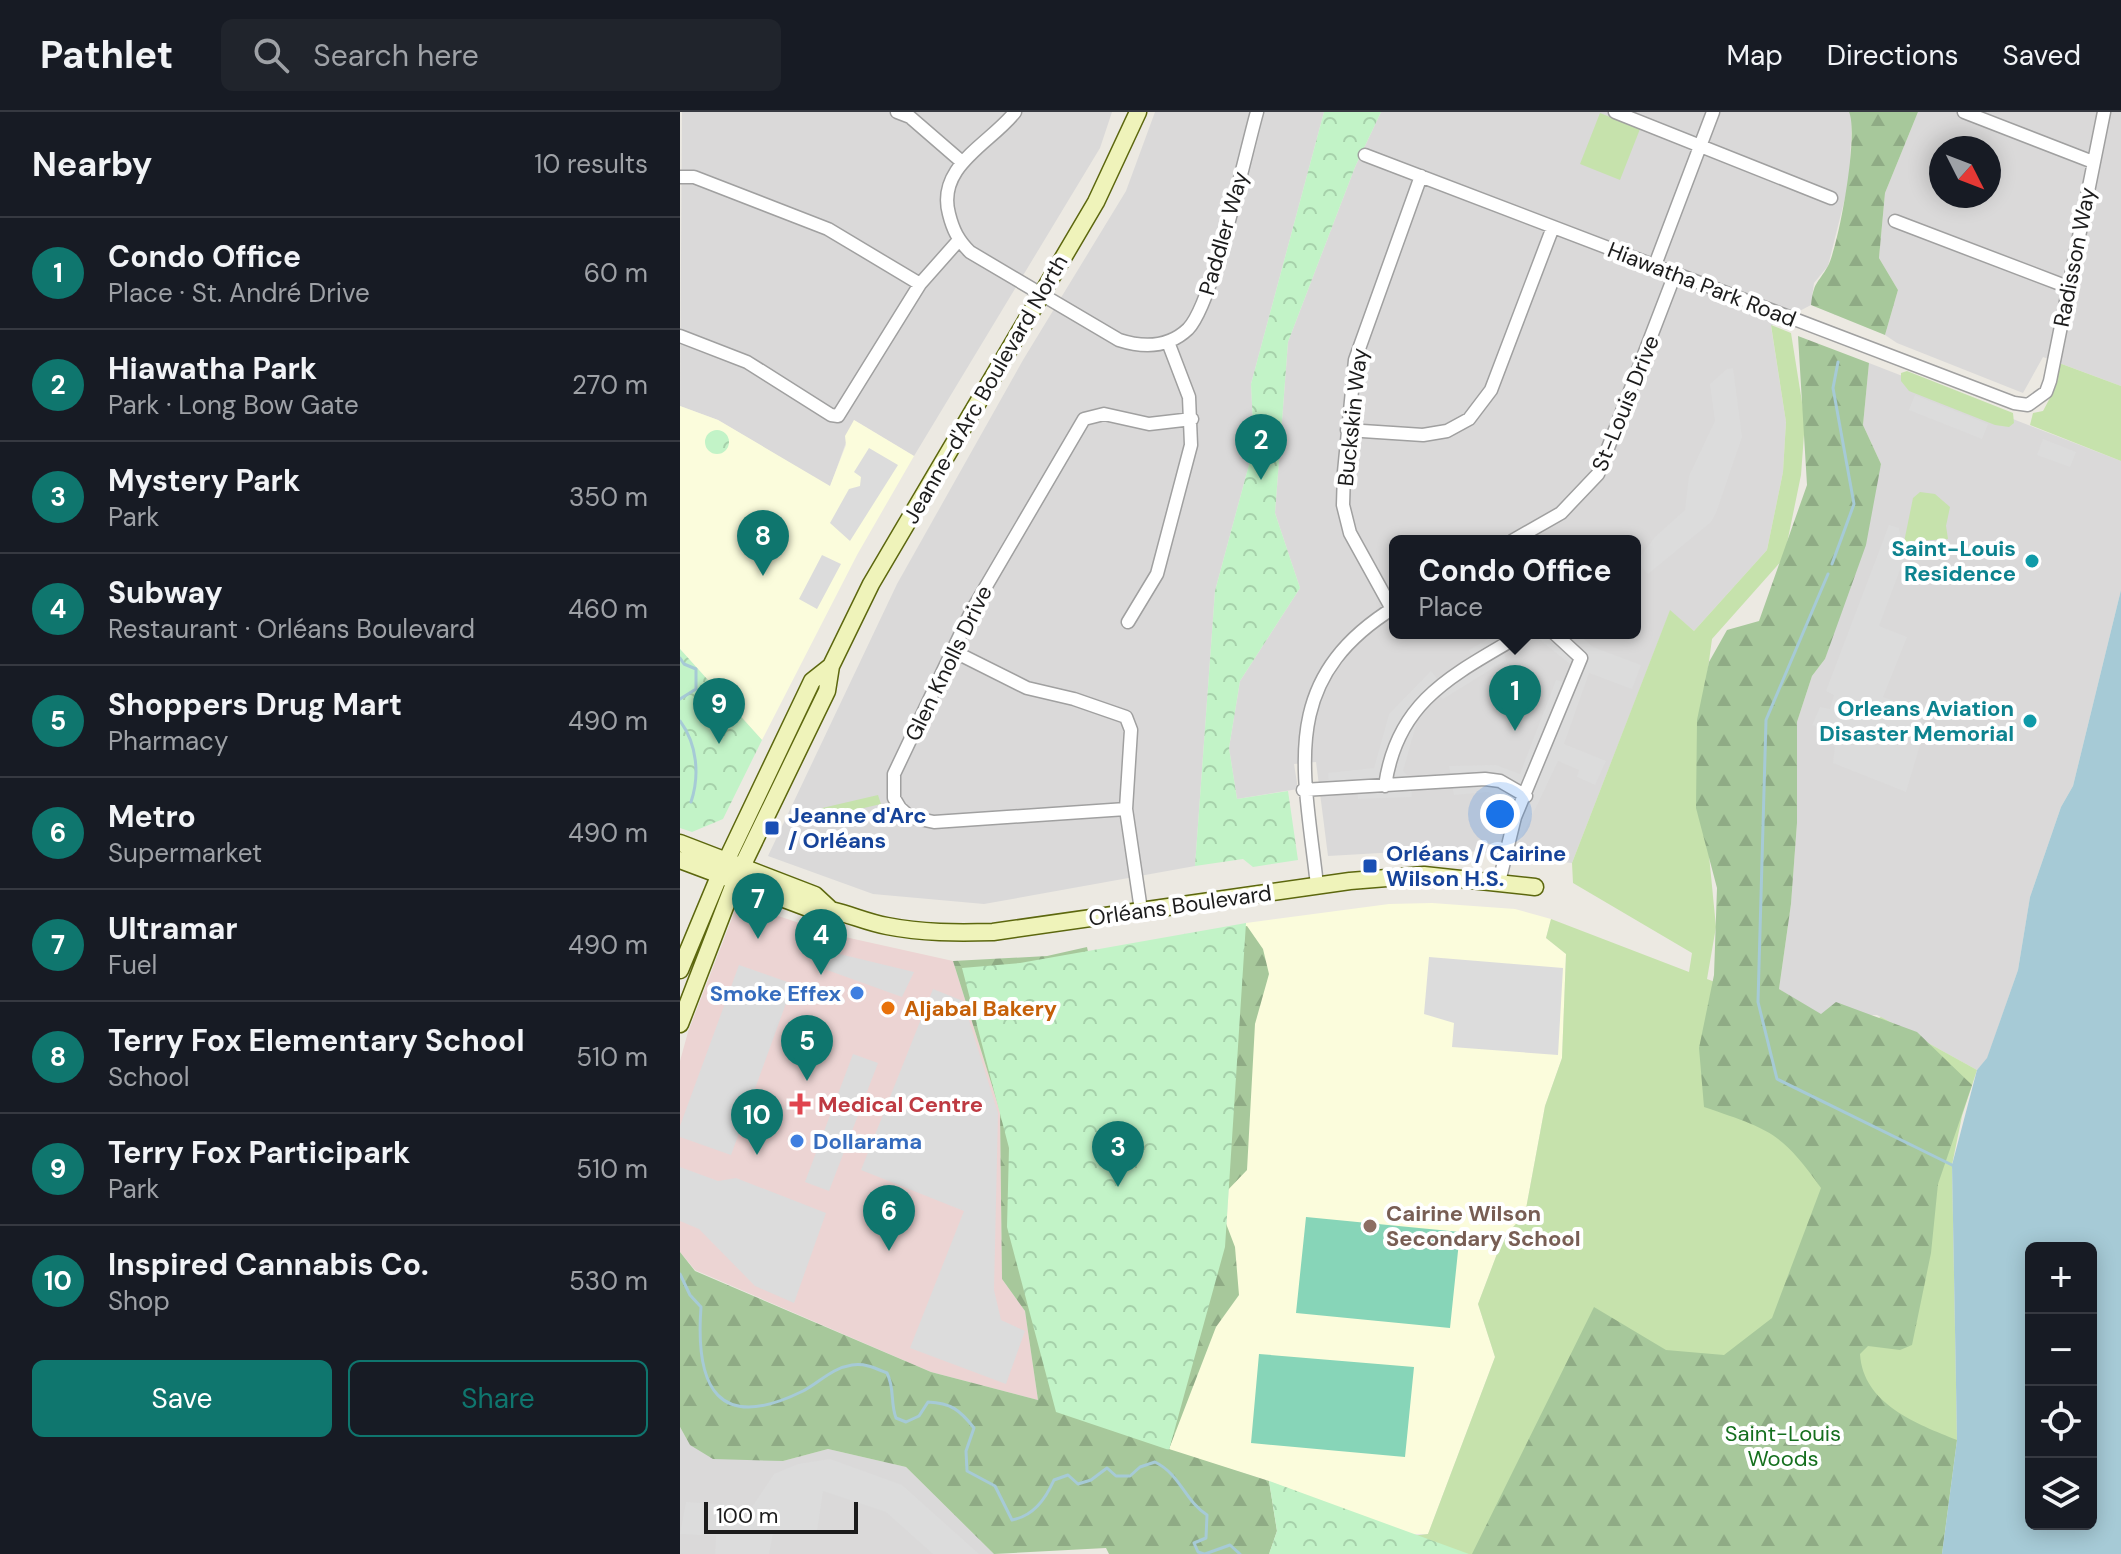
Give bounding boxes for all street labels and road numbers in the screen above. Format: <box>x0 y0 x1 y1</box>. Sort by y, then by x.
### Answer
street label: Paddler Way <box>1192 168 1255 298</box>
street label: Radisson Way <box>2047 185 2102 329</box>
street label: Hiawatha Park Road <box>1603 235 1800 334</box>
street label: Jeanne-d'Arc Boulevard North <box>896 250 1074 529</box>
street label: St-Louis Drive <box>1585 331 1666 476</box>
street label: Buckskin Way <box>1331 346 1374 488</box>
street label: Glen Knolls Drive <box>898 581 999 746</box>
street label: Orléans Boulevard <box>1087 878 1273 933</box>

